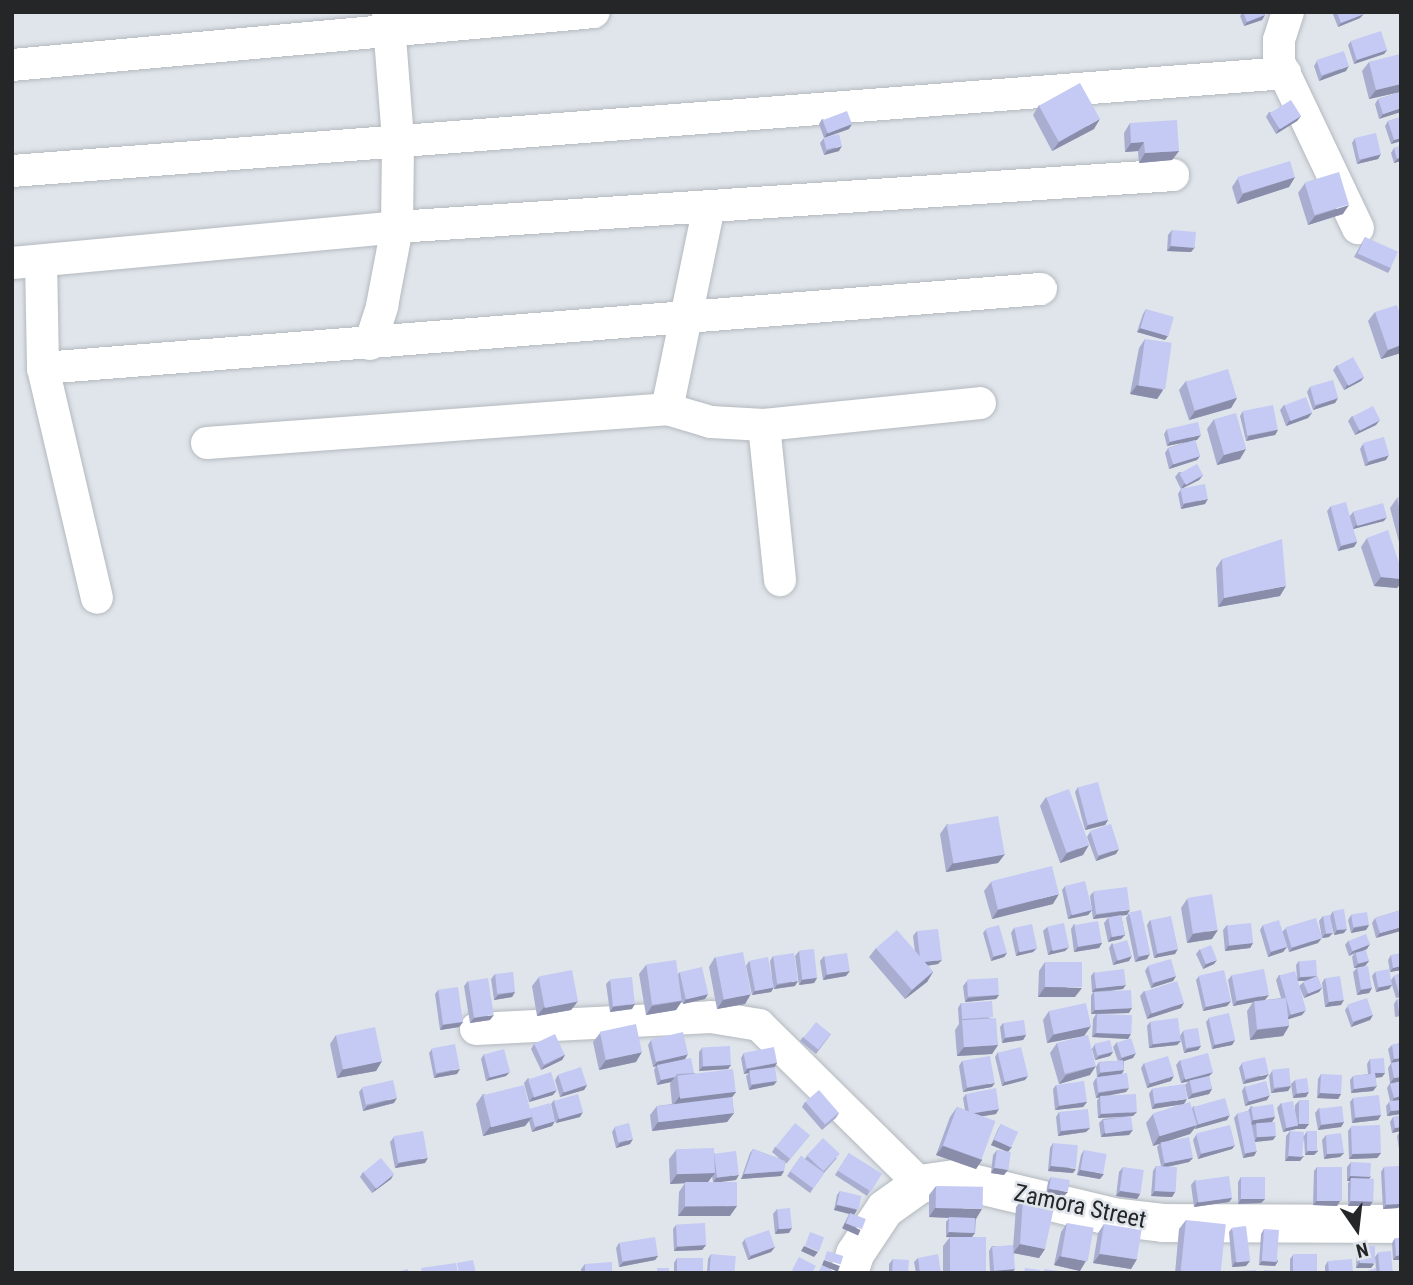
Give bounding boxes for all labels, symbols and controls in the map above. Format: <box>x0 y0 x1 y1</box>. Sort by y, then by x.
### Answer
street label: Zamora Street <box>1011 1179 1149 1235</box>
north arrow <box>1322 1194 1392 1264</box>
text: N <box>1354 1237 1371 1262</box>

